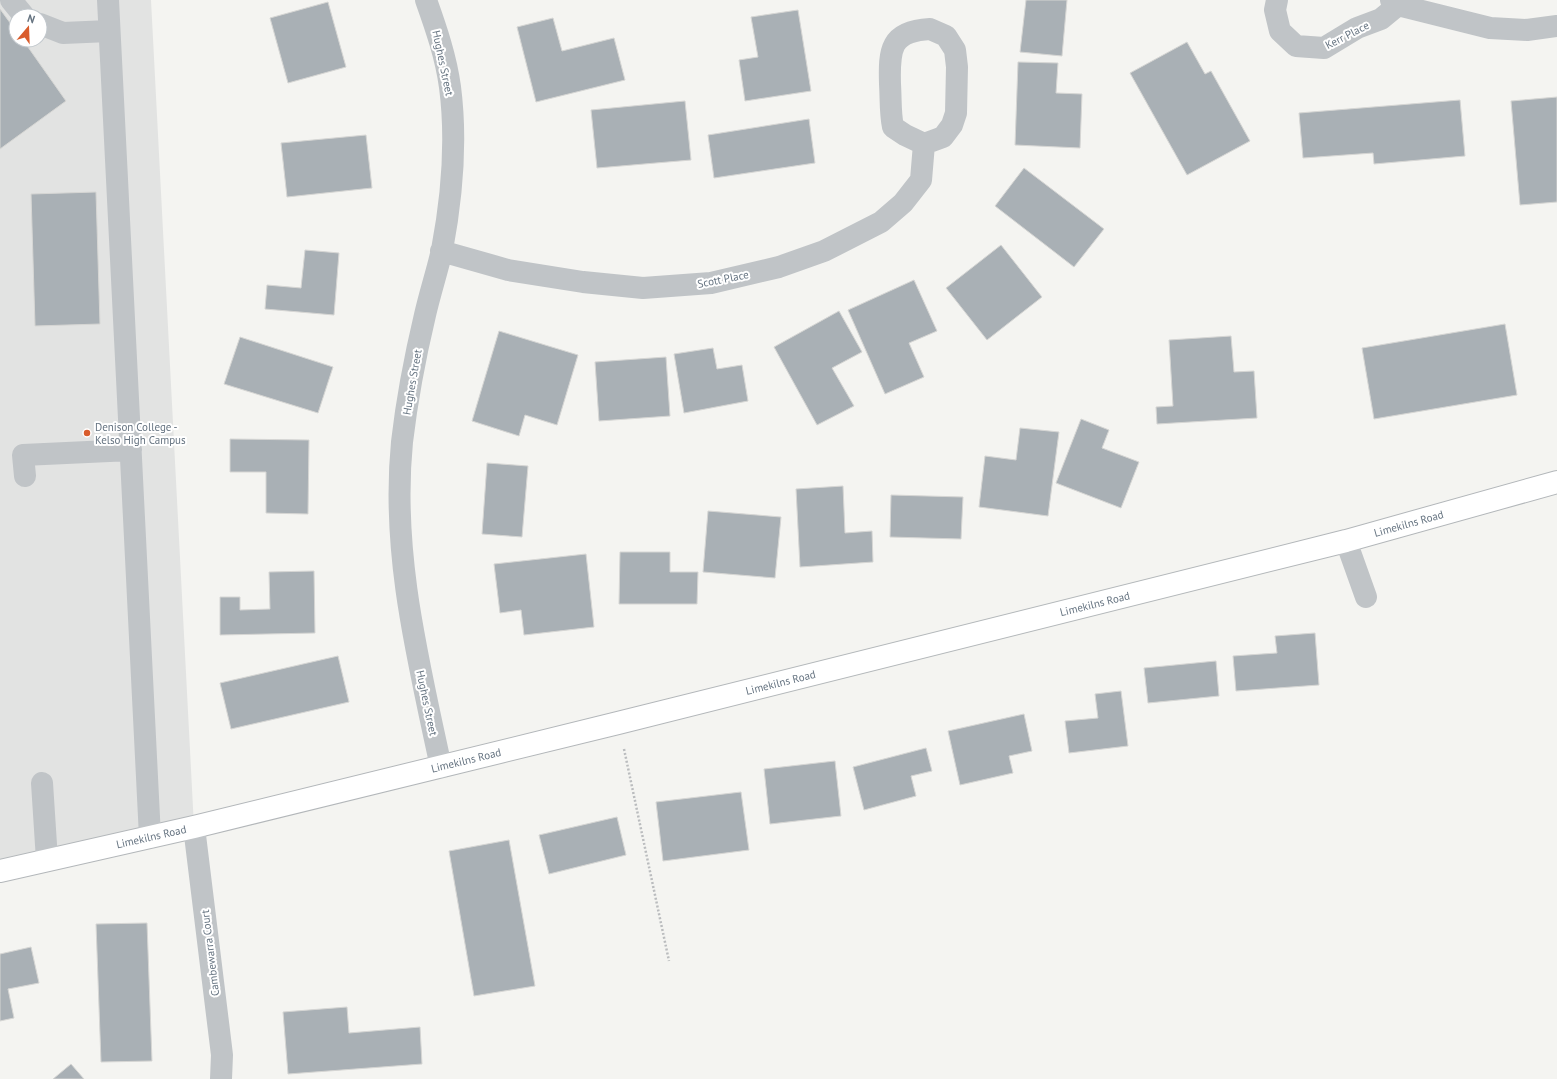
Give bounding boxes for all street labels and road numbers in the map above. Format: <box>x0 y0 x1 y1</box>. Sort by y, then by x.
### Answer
street label: Kerr Place <box>1323 18 1372 52</box>
street label: Hughes Street <box>429 29 457 97</box>
street label: Scott Place <box>696 267 750 291</box>
street label: Hughes Street <box>399 348 425 416</box>
street label: Limekilns Road <box>1372 507 1445 540</box>
street label: Limekilns Road <box>1058 588 1131 619</box>
street label: Limekilns Road <box>744 667 817 698</box>
street label: Hughes Street <box>413 669 441 737</box>
street label: Limekilns Road <box>430 745 503 776</box>
street label: Limekilns Road <box>115 822 188 851</box>
street label: Cambewarra Court <box>198 909 222 997</box>

